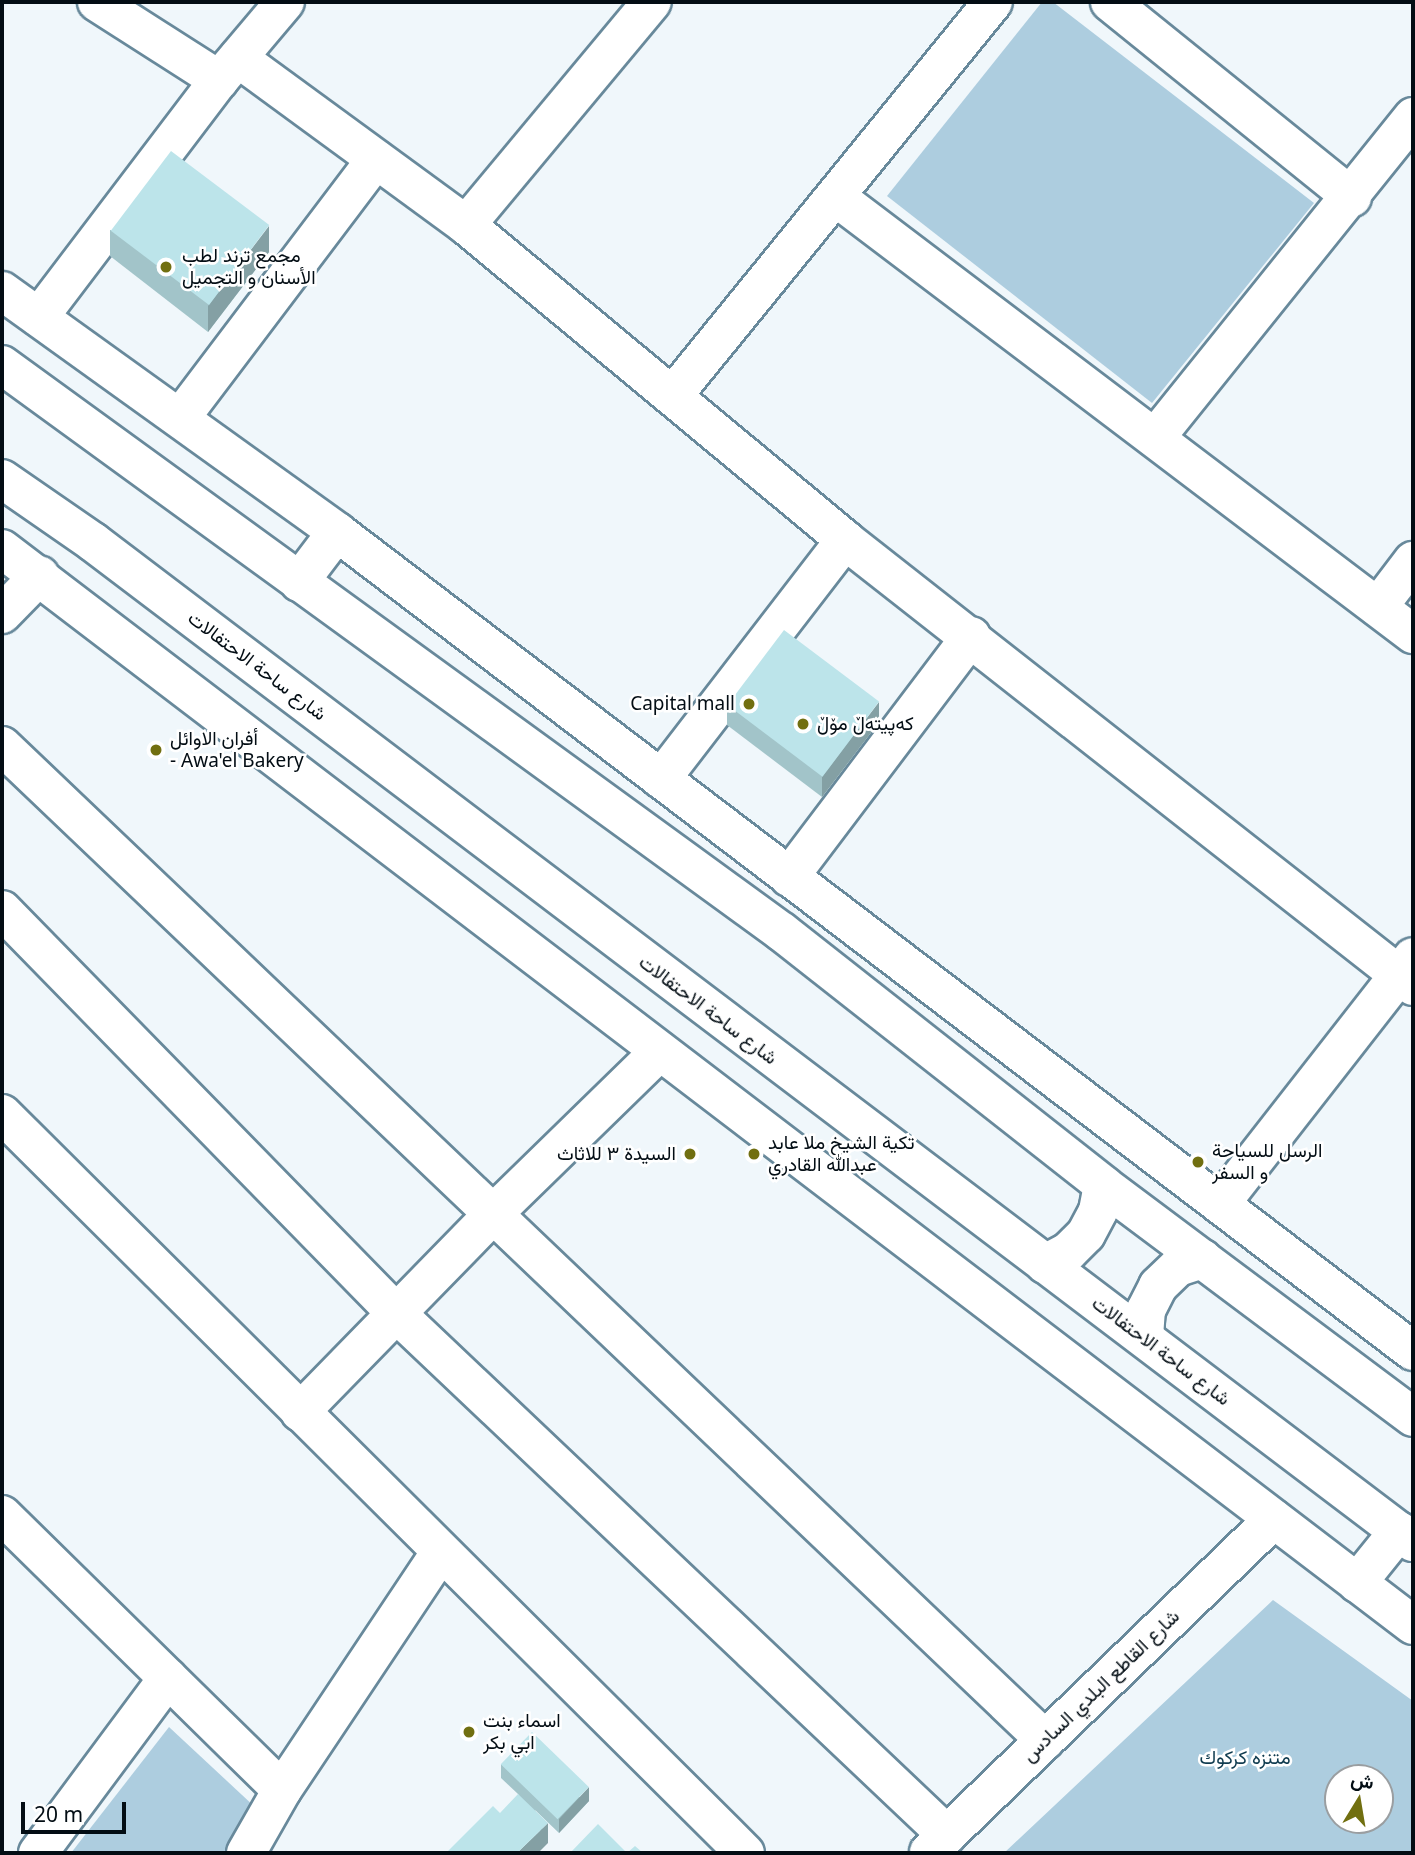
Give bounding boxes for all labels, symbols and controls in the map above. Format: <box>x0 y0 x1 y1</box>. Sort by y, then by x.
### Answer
place label: مجمع ترند لطب الأسنان و التجميل <box>182 245 316 289</box>
marker: مجمع ترند لطب الأسنان و التجميل <box>156 257 176 277</box>
street label: شارع ساحة الاحتفالات <box>183 607 331 725</box>
place label: Capital mall <box>630 693 735 715</box>
marker: Capital mall <box>741 696 757 712</box>
place label: کەپیتەڵ مۆڵ <box>817 713 914 735</box>
marker: کەپیتەڵ مۆڵ <box>795 716 811 732</box>
place label: أفران الاوائل - Awa'el Bakery <box>170 728 304 772</box>
marker: أفران الاوائل - Awa'el Bakery <box>148 742 164 758</box>
street label: شارع ساحة الاحتفالات <box>634 951 782 1069</box>
place label: تكية الشيخ ملا عابد عبدالله القادري <box>768 1132 915 1176</box>
place label: الرسل للسياحة و السفر <box>1212 1140 1322 1184</box>
place label: السيدة ٣ للاثاث <box>557 1143 676 1165</box>
marker: السيدة ٣ للاثاث <box>682 1146 698 1162</box>
marker: تكية الشيخ ملا عابد عبدالله القادري <box>746 1146 762 1162</box>
marker: الرسل للسياحة و السفر <box>1190 1154 1206 1170</box>
street label: شارع ساحة الاحتفالات <box>1087 1292 1235 1410</box>
street label: شارع القاطع البلدي السادس <box>1018 1605 1184 1767</box>
place label: اسماء بنت ابي بكر <box>483 1710 561 1754</box>
marker: اسماء بنت ابي بكر <box>461 1724 477 1740</box>
park label: متنزه كركوك <box>1199 1747 1291 1769</box>
north arrow <box>1324 1764 1394 1834</box>
text: ش <box>1349 1765 1376 1795</box>
scale bar <box>24 1788 130 1832</box>
text: 20 m <box>34 1800 83 1828</box>

